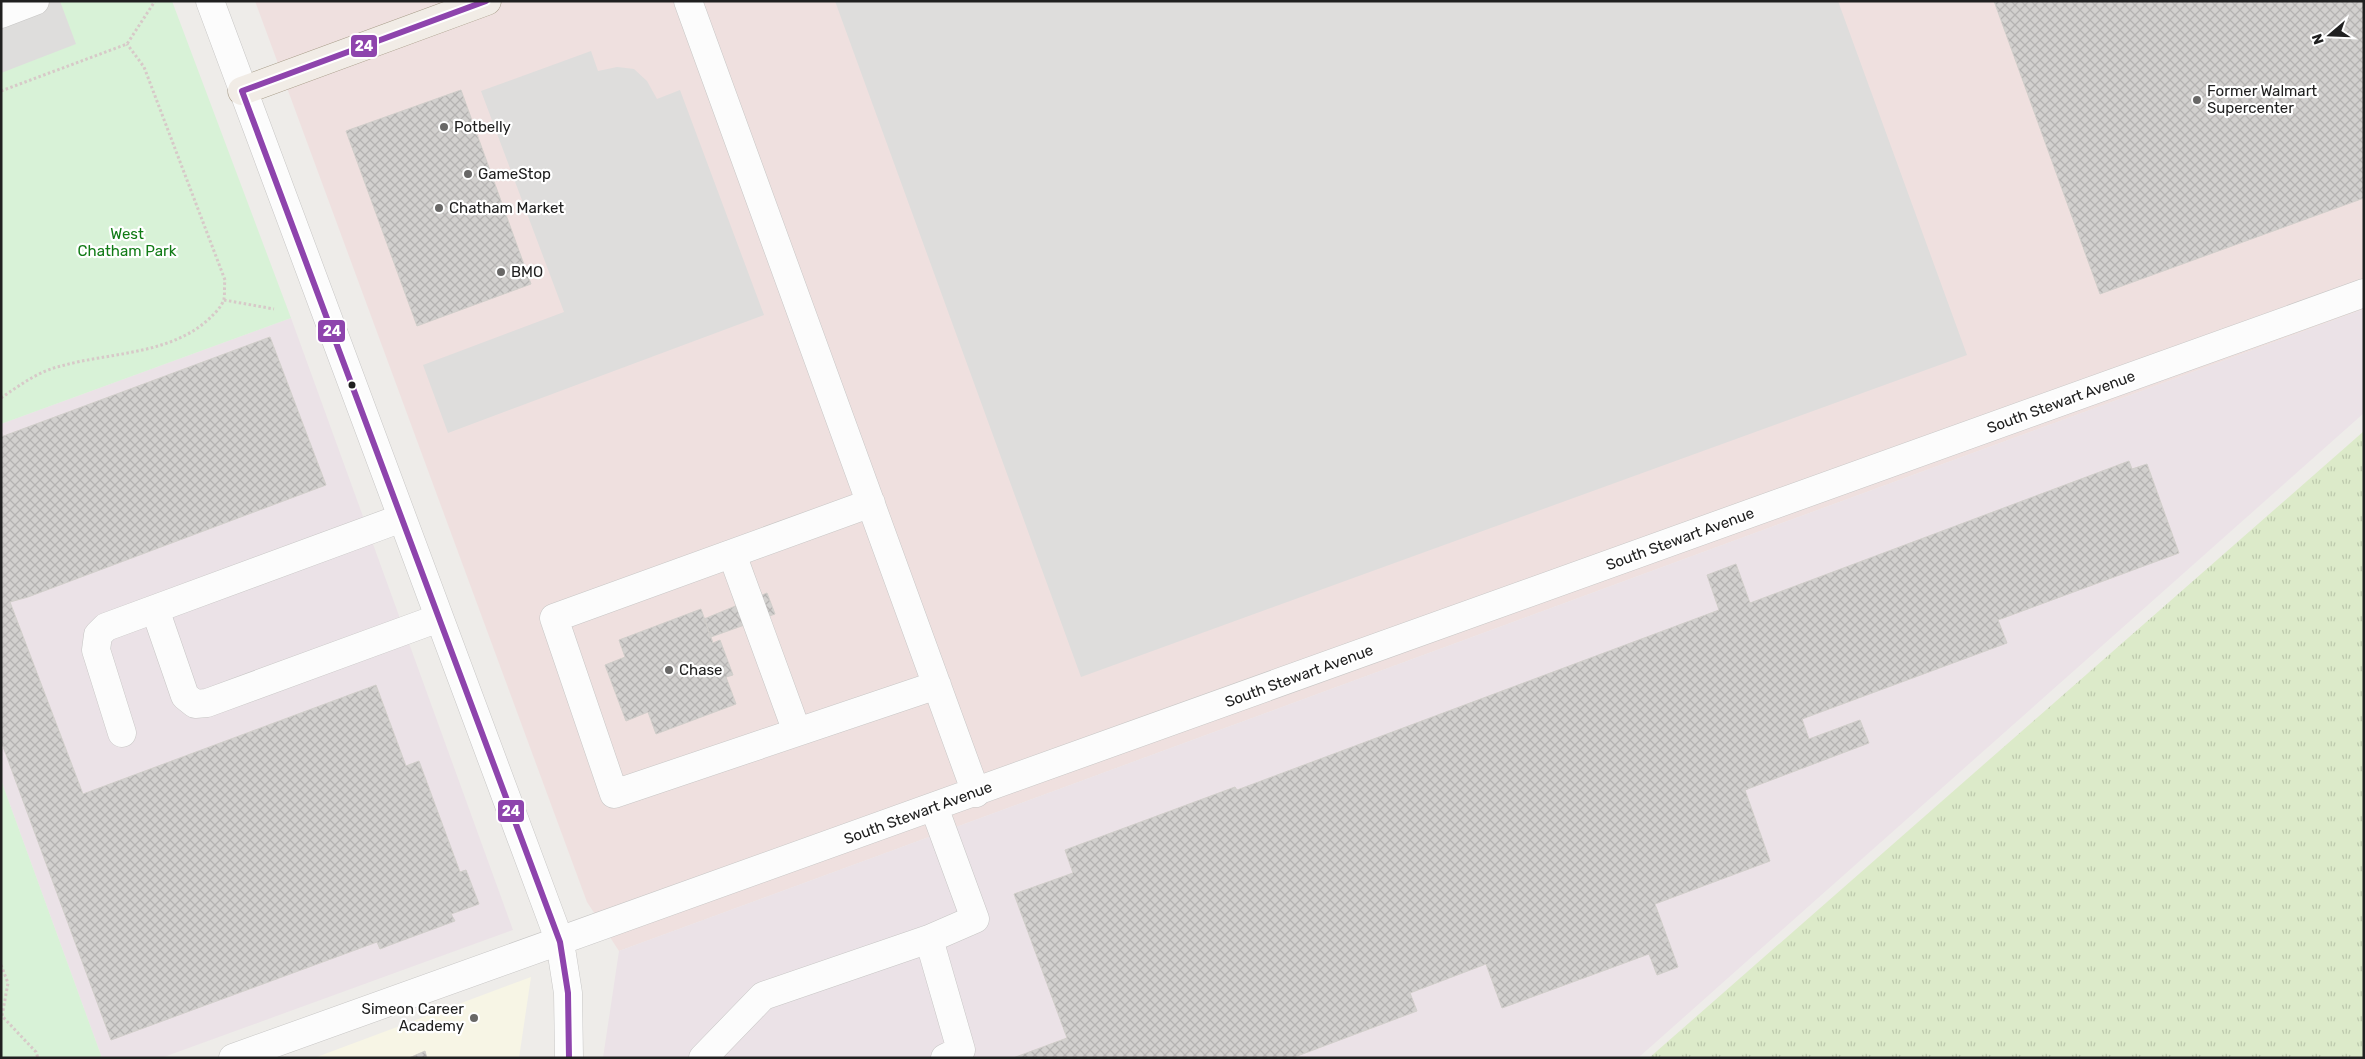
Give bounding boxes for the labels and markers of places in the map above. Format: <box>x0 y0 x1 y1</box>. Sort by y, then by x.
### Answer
place label: Former Walmart Supercenter <box>2207 82 2317 117</box>
marker: Former Walmart Supercenter <box>2191 94 2203 106</box>
place label: Potbelly <box>454 118 511 136</box>
marker: Potbelly <box>438 121 450 133</box>
place label: GameStop <box>478 165 551 183</box>
marker: GameStop <box>462 168 474 180</box>
place label: Chatham Market <box>449 199 564 217</box>
marker: Chatham Market <box>433 202 445 214</box>
place label: BMO <box>511 263 543 281</box>
marker: BMO <box>495 266 507 278</box>
unlabelled marker <box>347 380 357 390</box>
place label: Chase <box>679 661 722 679</box>
marker: Chase <box>663 664 675 676</box>
place label: Simeon Career Academy <box>362 1000 464 1035</box>
marker: Simeon Career Academy <box>468 1012 480 1024</box>

